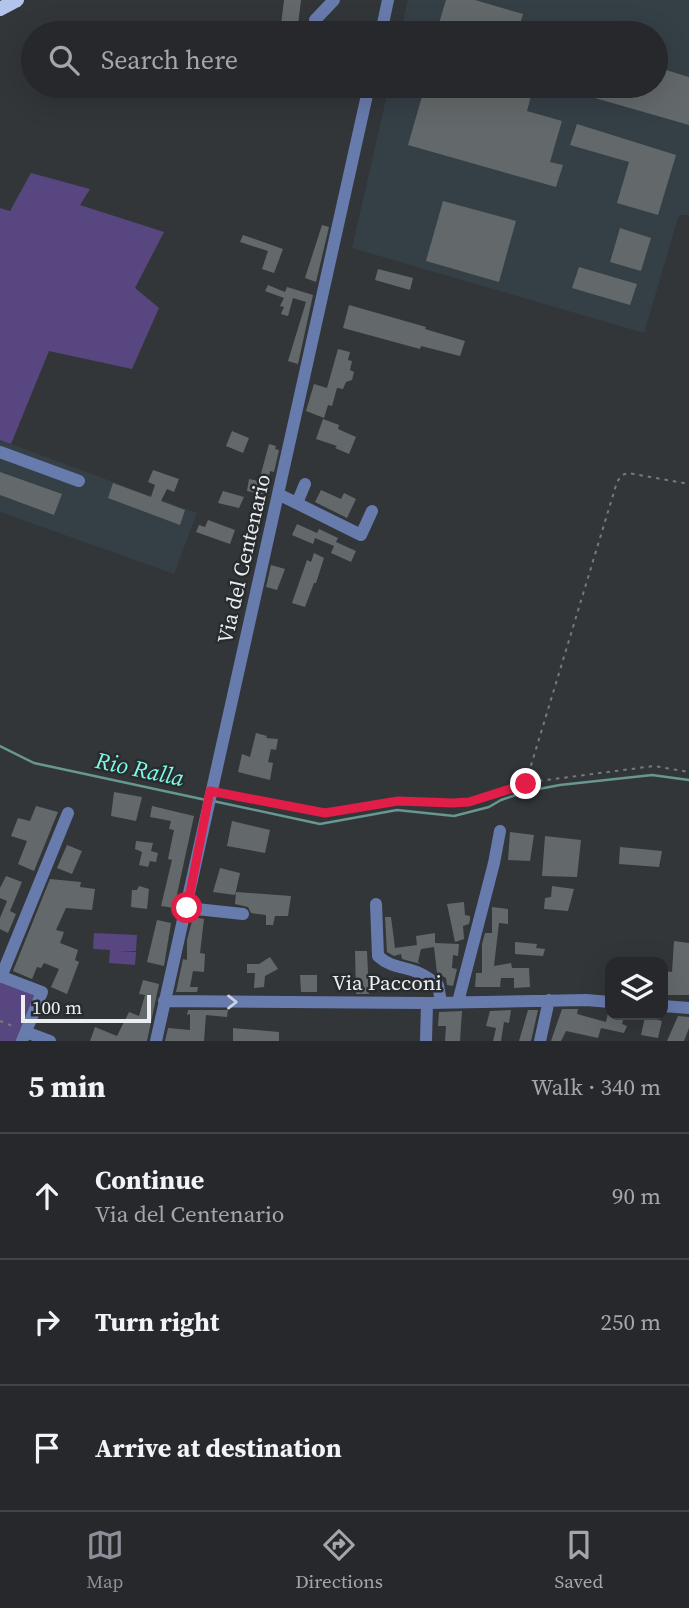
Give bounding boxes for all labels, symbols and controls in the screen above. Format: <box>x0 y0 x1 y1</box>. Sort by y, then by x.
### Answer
search box <box>21 21 668 98</box>
icon: search <box>45 41 83 79</box>
text: Search here <box>101 42 238 78</box>
street label: Via del Centenario <box>210 471 277 646</box>
water label: Rio Ralla <box>92 744 187 794</box>
route end <box>510 768 541 799</box>
route start <box>171 892 202 923</box>
map controls <box>605 957 668 1020</box>
button: layers <box>605 957 668 1020</box>
street label: Via Pacconi <box>332 968 442 997</box>
scale bar <box>21 992 150 1024</box>
text: 100 m <box>32 994 82 1020</box>
one-way arrow <box>228 994 238 1010</box>
text: 5 min <box>28 1066 106 1107</box>
text: Walk · 340 m <box>531 1071 661 1103</box>
text: Continue <box>95 1162 204 1198</box>
icon: ahead <box>28 1177 66 1215</box>
text: 90 m <box>612 1180 661 1212</box>
text: Via del Centenario <box>95 1198 285 1230</box>
icon: right <box>28 1303 66 1341</box>
text: Turn right <box>95 1304 219 1340</box>
text: 250 m <box>600 1306 661 1338</box>
icon: arrive <box>28 1429 66 1467</box>
text: Arrive at destination <box>95 1430 342 1466</box>
tab: Map <box>86 1526 124 1594</box>
tab: Directions <box>295 1526 383 1594</box>
tab: Saved <box>555 1526 603 1594</box>

